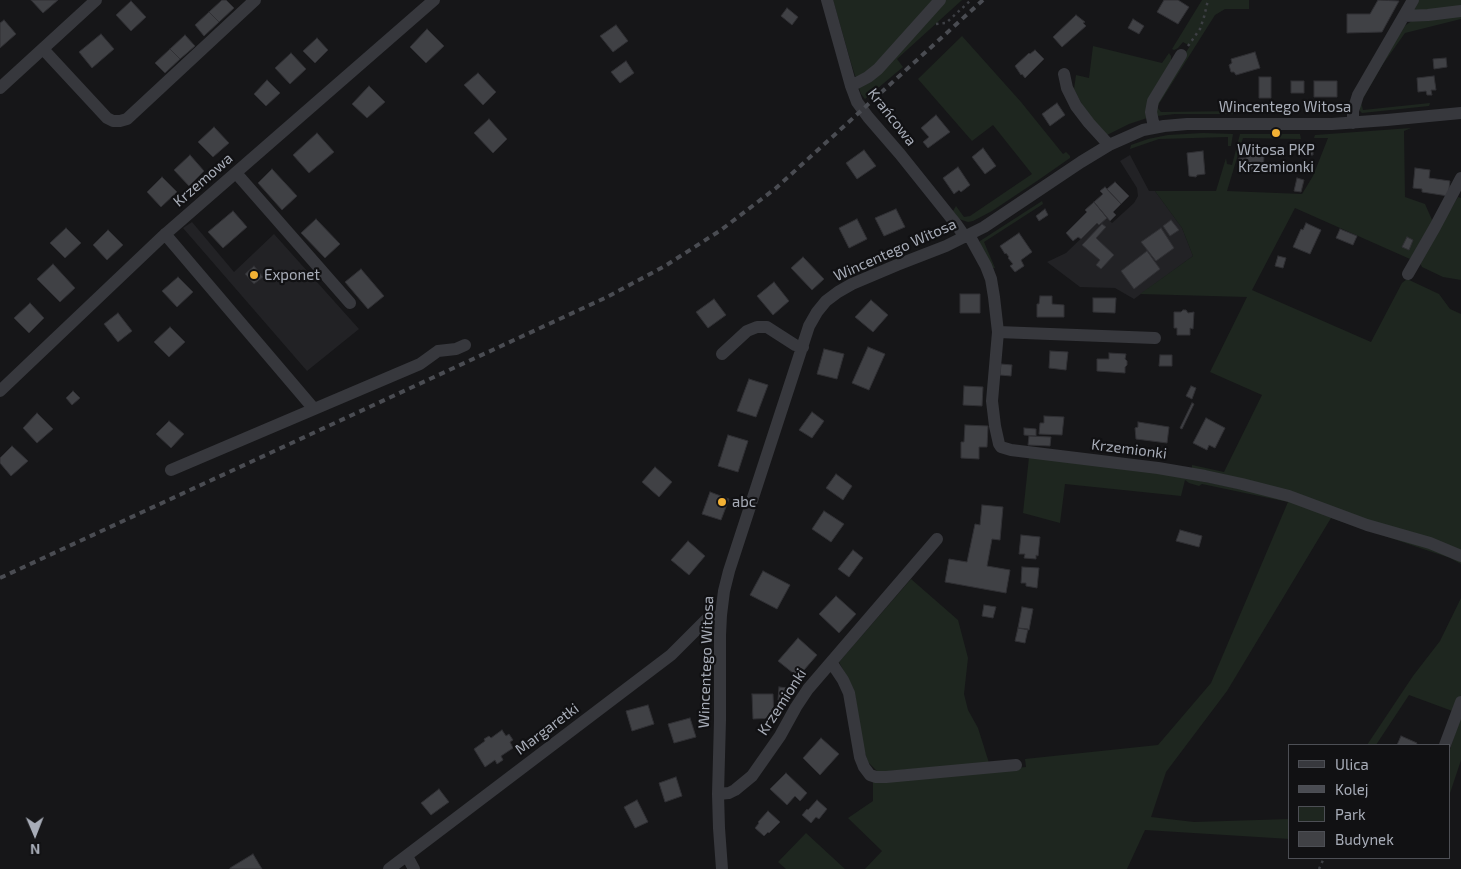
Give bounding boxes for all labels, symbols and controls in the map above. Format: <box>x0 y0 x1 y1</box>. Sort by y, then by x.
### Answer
street label: Krańcowa <box>864 85 920 149</box>
street label: Wincentego Witosa <box>1219 98 1351 116</box>
marker: Witosa PKP Krzemionki <box>1270 127 1282 139</box>
place label: Witosa PKP Krzemionki <box>1237 141 1315 176</box>
street label: Krzemowa <box>170 149 236 211</box>
street label: Wincentego Witosa <box>831 215 959 285</box>
place label: Exponet <box>264 266 320 284</box>
marker: Exponet <box>248 269 260 281</box>
street label: Krzemionki <box>1090 435 1168 463</box>
place label: abc <box>732 493 756 511</box>
marker: abc <box>716 496 728 508</box>
street label: Wincentego Witosa <box>695 595 717 729</box>
street label: Krzemionki <box>754 665 810 739</box>
street label: Margaretki <box>512 699 582 759</box>
legend <box>1288 744 1451 859</box>
text: Ulica <box>1335 755 1369 773</box>
text: Kolej <box>1335 780 1368 798</box>
text: Park <box>1335 805 1366 823</box>
north arrow <box>10 809 60 859</box>
text: Budynek <box>1335 830 1394 848</box>
text: N <box>30 841 40 858</box>

